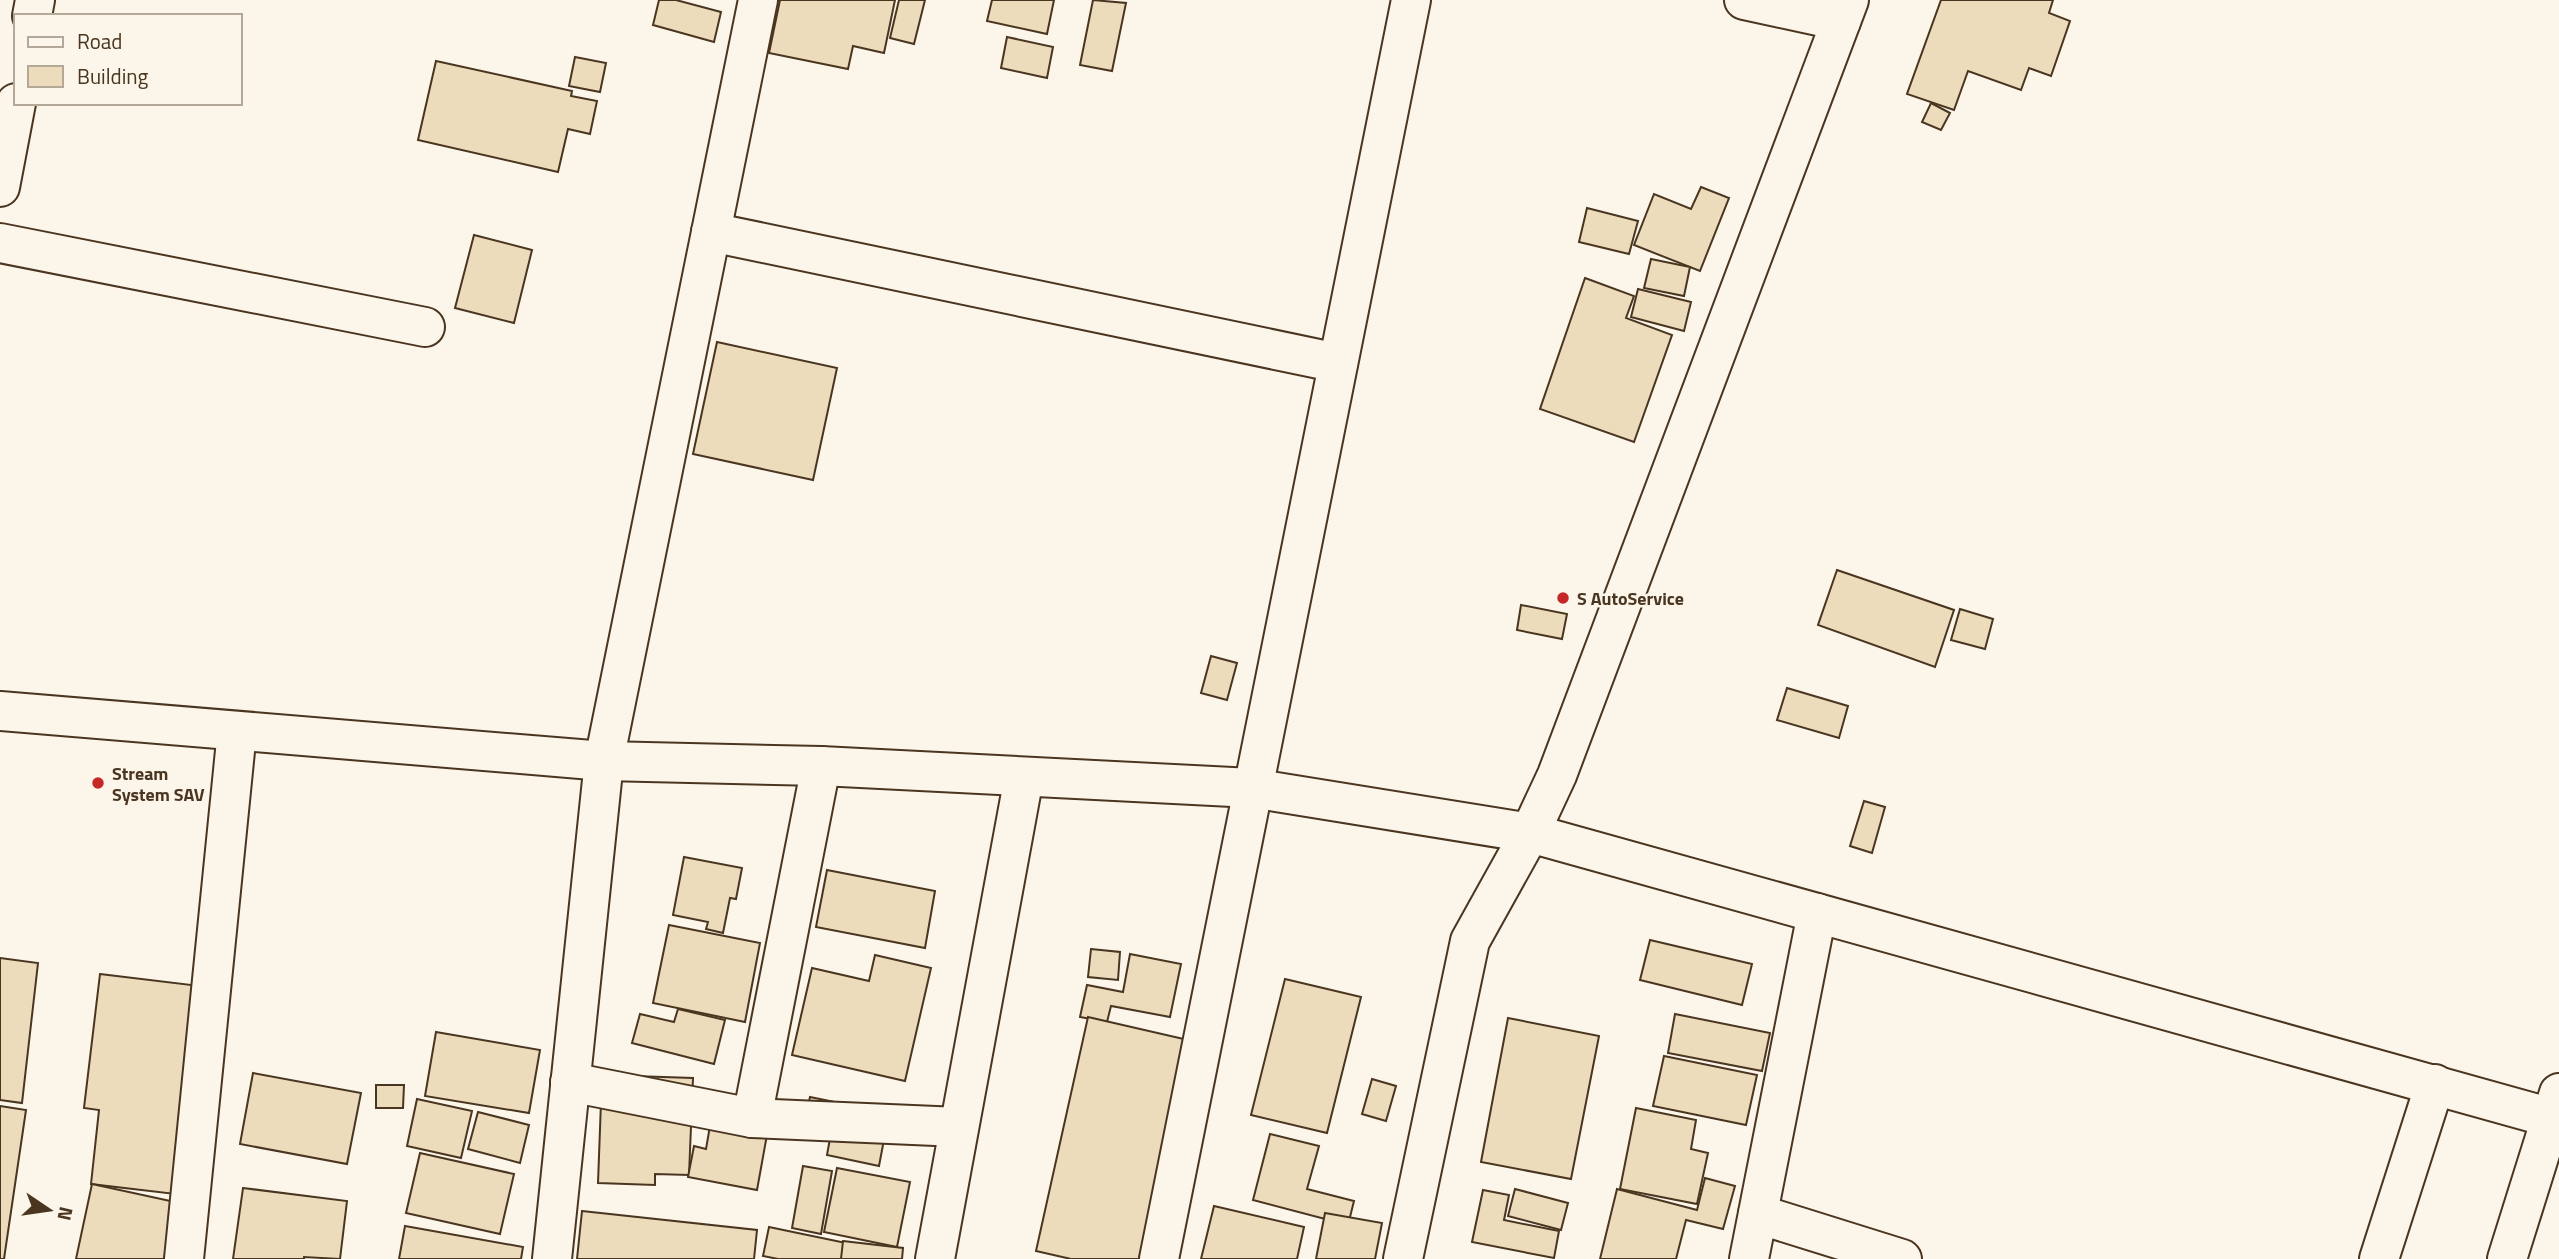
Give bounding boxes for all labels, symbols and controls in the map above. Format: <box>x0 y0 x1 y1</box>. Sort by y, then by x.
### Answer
legend <box>14 14 242 105</box>
text: Road <box>77 25 122 57</box>
text: Building <box>77 60 149 92</box>
place label: S AutoService <box>1577 585 1684 612</box>
marker: S AutoService <box>1555 590 1571 606</box>
place label: Stream System SAV <box>112 760 205 808</box>
marker: Stream System SAV <box>90 775 106 791</box>
north arrow <box>14 1175 84 1245</box>
text: N <box>50 1204 82 1224</box>

